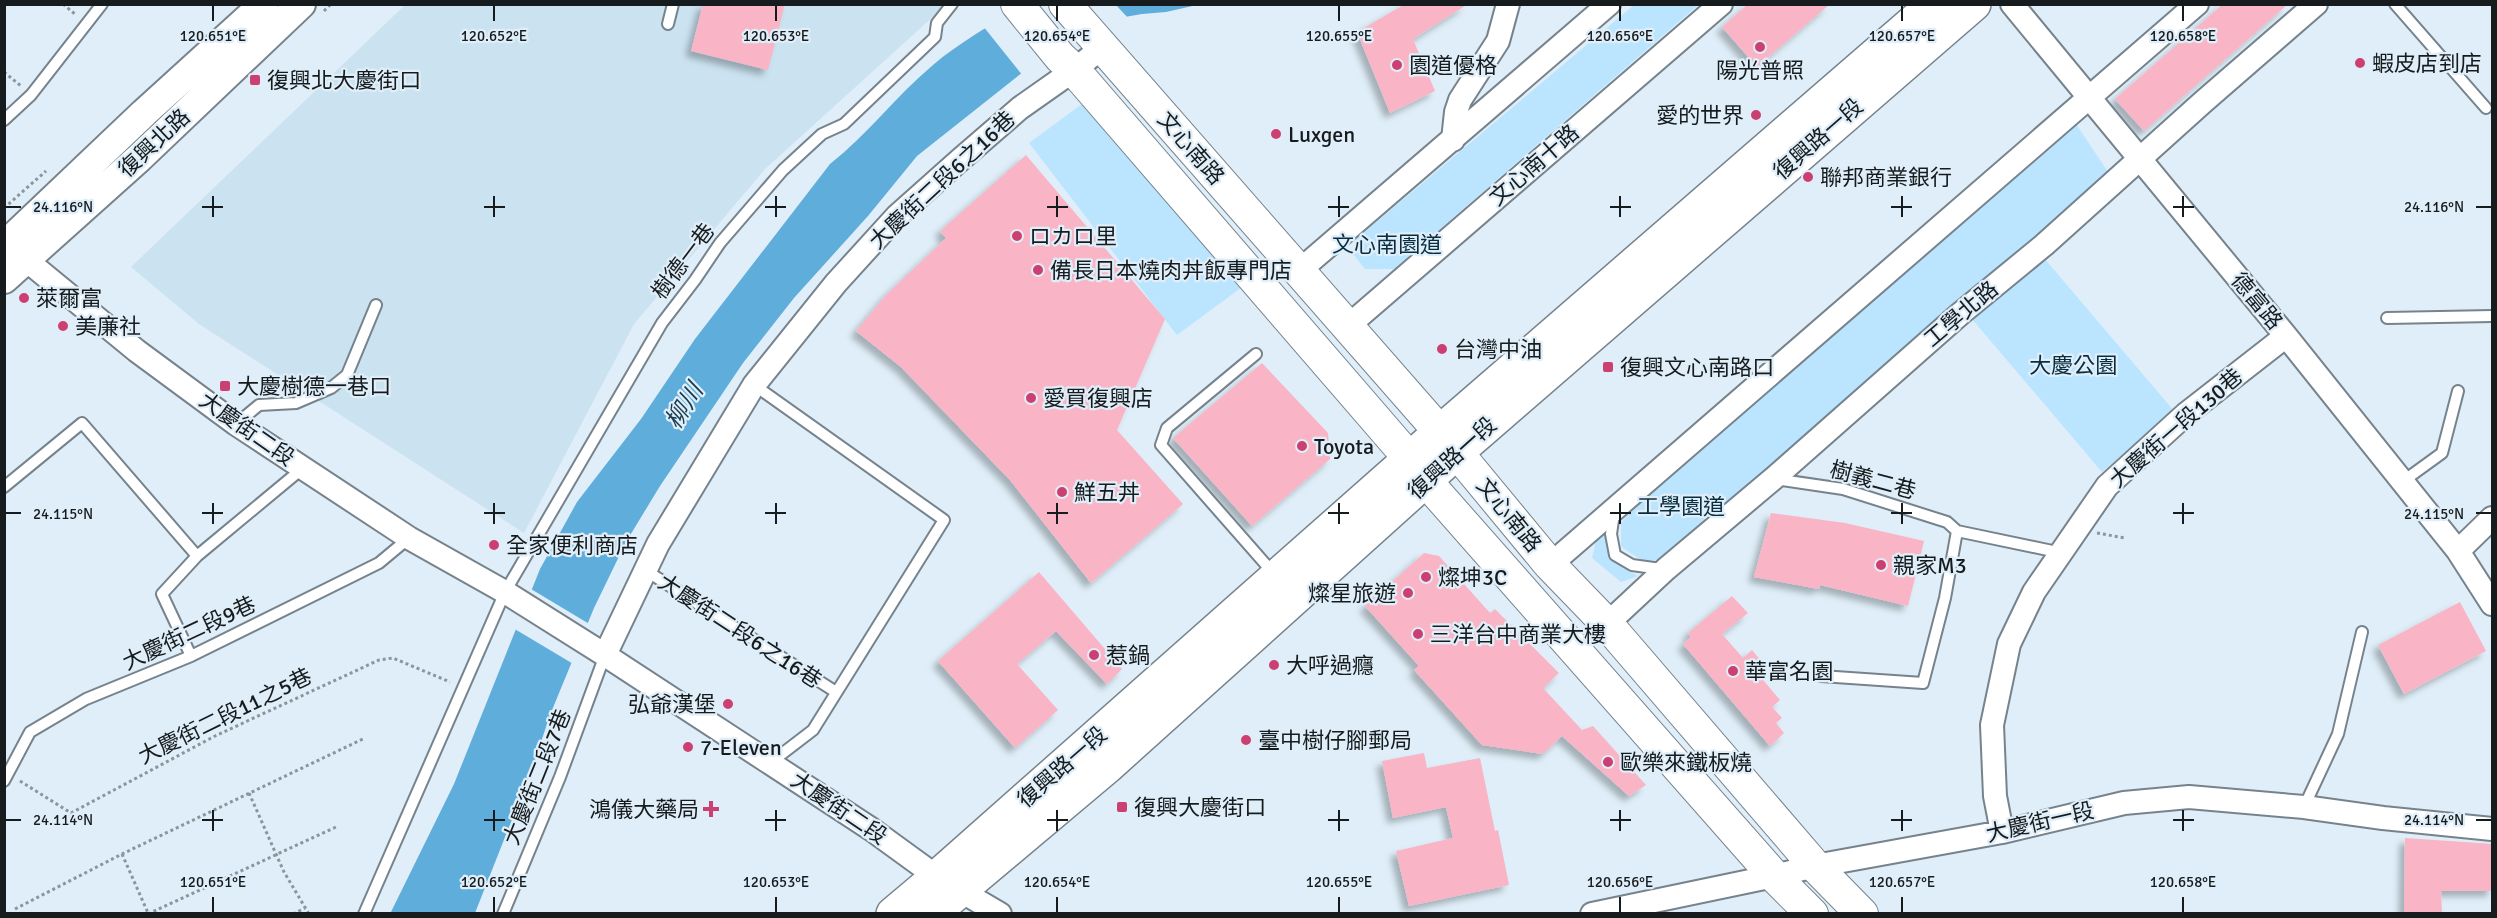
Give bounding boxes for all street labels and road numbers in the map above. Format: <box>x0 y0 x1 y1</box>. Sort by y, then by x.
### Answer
street label: 復興路一段 <box>1768 93 1868 185</box>
street label: 復興北路 <box>113 103 195 183</box>
street label: 大慶街二段6之16巷 <box>863 105 1021 255</box>
street label: 文心南路 <box>1152 106 1230 190</box>
street label: 文心南十路 <box>1484 119 1584 211</box>
street label: 樹德一巷 <box>646 218 720 304</box>
street label: 德富路 <box>2225 267 2289 335</box>
street label: 工學北路 <box>1919 275 2003 353</box>
street label: 大慶街一段130巷 <box>2104 363 2248 493</box>
street label: 大慶街二段 <box>194 386 300 472</box>
street label: 復興路一段 <box>1402 411 1502 505</box>
street label: 樹義二巷 <box>1827 456 1919 504</box>
street label: 文心南路 <box>1471 472 1547 558</box>
street label: 大慶街二段6之16巷 <box>653 568 827 694</box>
street label: 大慶街二段9巷 <box>118 590 260 676</box>
street label: 大慶街二段11之5巷 <box>134 662 316 770</box>
street label: 大慶街二段7巷 <box>498 705 576 849</box>
street label: 復興路一段 <box>1012 721 1112 813</box>
street label: 大慶街二段 <box>786 766 892 850</box>
street label: 大慶街一段 <box>1983 796 2097 848</box>

